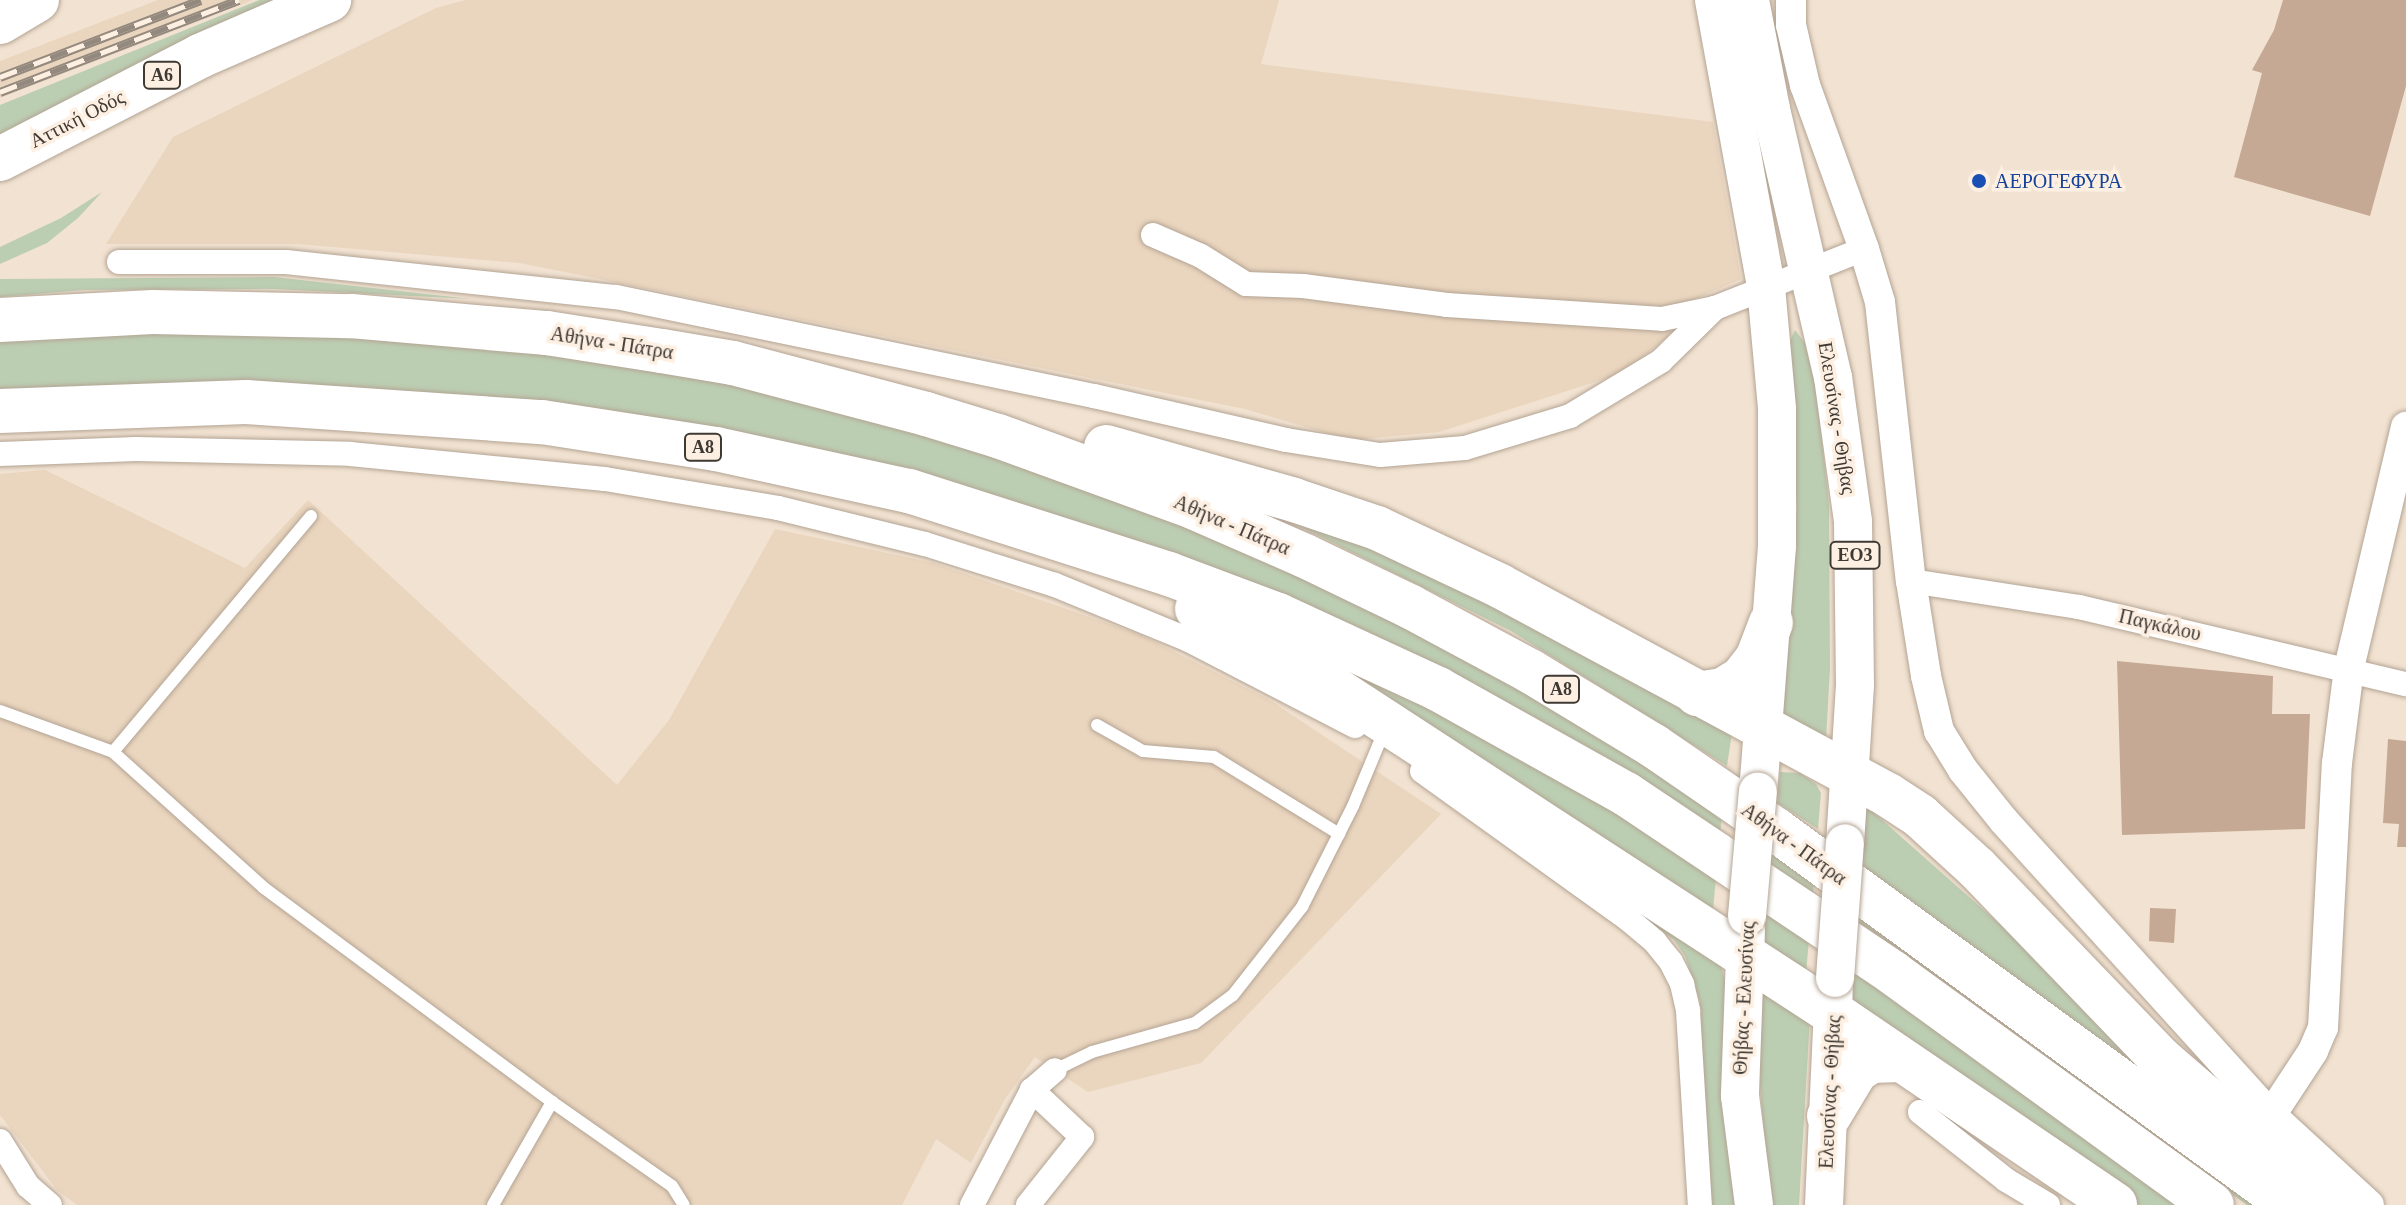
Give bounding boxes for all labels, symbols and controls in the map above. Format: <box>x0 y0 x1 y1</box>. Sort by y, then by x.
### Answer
road number: Α6 <box>142 61 182 89</box>
street label: Αττική Οδός <box>26 85 128 153</box>
place label: ΑΕΡΟΓΕΦΥΡΑ <box>1995 169 2122 193</box>
marker: ΑΕΡΟΓΕΦΥΡΑ <box>1970 172 1988 190</box>
street label: Αθήνα - Πάτρα <box>549 321 675 365</box>
street label: Ελευσίνας - Θήβας <box>1813 340 1861 496</box>
road number: Α8 <box>683 433 723 461</box>
street label: Αθήνα - Πάτρα <box>1170 490 1294 560</box>
road number: ΕΟ3 <box>1829 541 1881 569</box>
street label: Παγκάλου <box>2117 604 2203 646</box>
road number: Α8 <box>1541 675 1581 703</box>
street label: Αθήνα - Πάτρα <box>1737 798 1851 890</box>
street label: Θήβας - Ελευσίνας <box>1728 920 1760 1076</box>
street label: Ελευσίνας - Θήβας <box>1814 1014 1846 1170</box>

